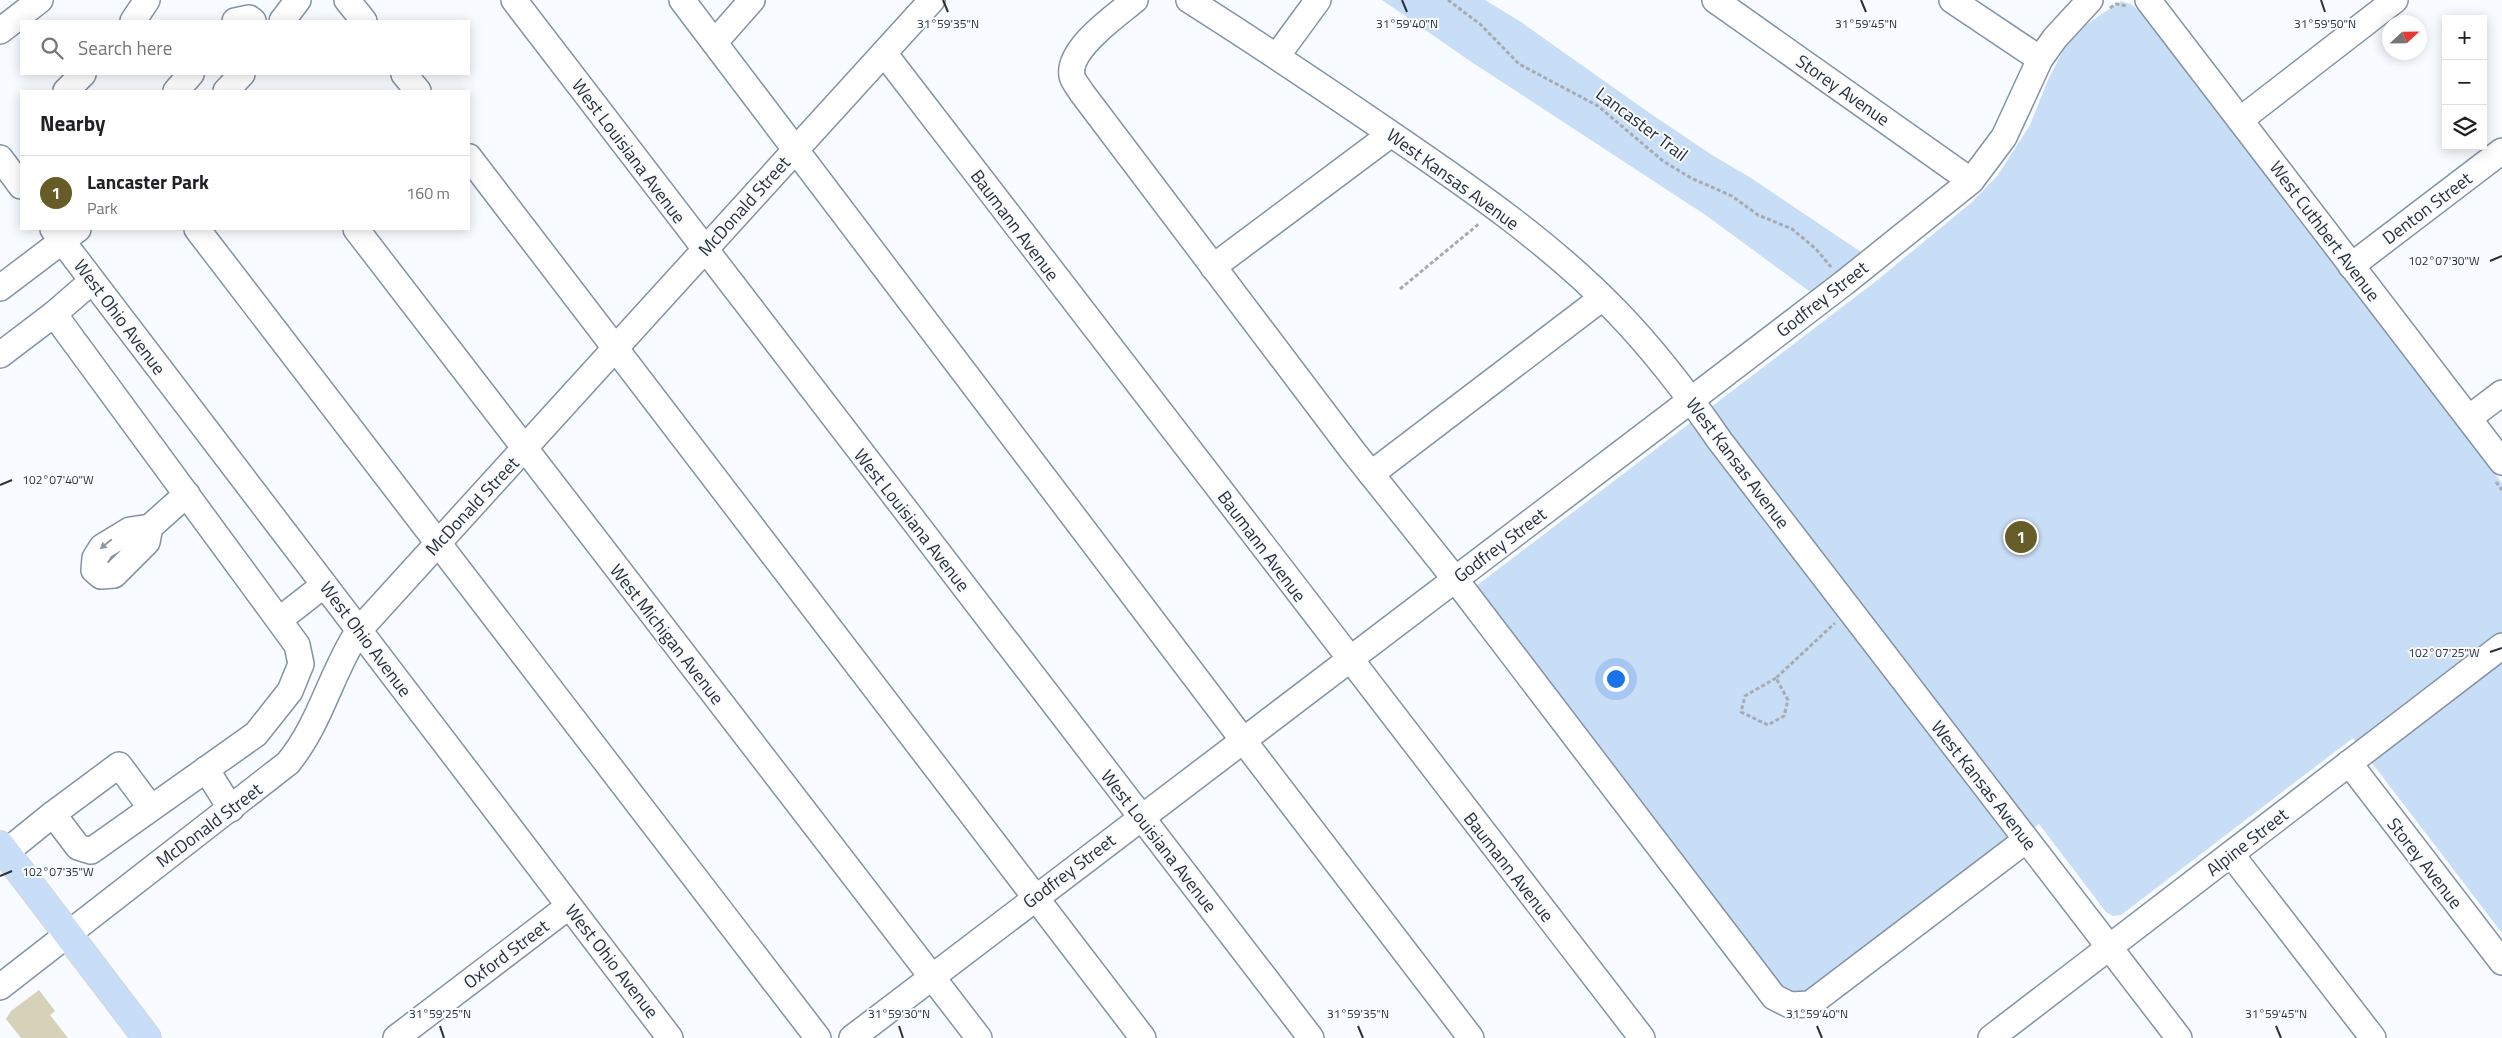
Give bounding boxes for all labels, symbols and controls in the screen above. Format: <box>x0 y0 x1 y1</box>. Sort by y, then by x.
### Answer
text: 31°59'35"N <box>917 14 979 33</box>
text: 31°59'40"N <box>1376 14 1438 33</box>
text: 31°59'45"N <box>1835 14 1897 33</box>
text: 31°59'50"N <box>2294 14 2356 33</box>
north arrow <box>2382 15 2427 60</box>
map controls <box>2442 15 2487 150</box>
button: + <box>2442 15 2487 60</box>
search box <box>20 20 470 75</box>
text: Search here <box>78 33 172 62</box>
icon: search <box>38 34 66 62</box>
street label: Storey Avenue <box>1790 48 1896 132</box>
button: − <box>2442 60 2487 105</box>
street label: West Louisiana Avenue <box>566 73 692 229</box>
street label: Lancaster Trail <box>1590 80 1694 168</box>
button: layers <box>2442 105 2487 150</box>
text: Nearby <box>40 107 105 139</box>
street label: West Kansas Avenue <box>1381 122 1525 236</box>
street label: McDonald Street <box>692 149 797 262</box>
street label: West Cuthbert Avenue <box>2263 155 2387 307</box>
street label: Baumann Avenue <box>964 164 1066 286</box>
street label: Denton Street <box>2376 165 2478 251</box>
text: Lancaster Park <box>87 167 209 196</box>
text: 1 <box>52 181 60 205</box>
text: 160 m <box>406 181 450 205</box>
text: Park <box>87 196 118 220</box>
text: 102°07'30"W <box>2408 251 2480 270</box>
street label: West Ohio Avenue <box>68 254 172 380</box>
street label: Godfrey Street <box>1770 254 1874 344</box>
street label: West Kansas Avenue <box>1680 392 1796 534</box>
street label: West Louisiana Avenue <box>847 443 977 597</box>
street label: McDonald Street <box>419 450 526 562</box>
text: 102°07'40"W <box>22 470 94 489</box>
street label: Baumann Avenue <box>1211 485 1313 607</box>
street label: Godfrey Street <box>1448 501 1553 589</box>
pin: 1 <box>2005 518 2037 556</box>
one-way arrow <box>100 539 113 550</box>
street label: West Michigan Avenue <box>603 558 731 710</box>
street label: West Ohio Avenue <box>314 576 418 702</box>
text: 102°07'25"W <box>2408 643 2480 662</box>
your location <box>1603 666 1629 692</box>
street label: West Kansas Avenue <box>1925 714 2043 856</box>
street label: West Louisiana Avenue <box>1094 764 1224 918</box>
street label: McDonald Street <box>150 776 268 874</box>
street label: Alpine Street <box>2200 801 2294 883</box>
street label: Baumann Avenue <box>1457 806 1561 928</box>
street label: Storey Avenue <box>2381 812 2469 914</box>
street label: Godfrey Street <box>1017 827 1122 915</box>
text: 102°07'35"W <box>22 862 94 881</box>
street label: West Ohio Avenue <box>559 898 665 1024</box>
street label: Oxford Street <box>457 912 555 995</box>
text: 31°59'25"N <box>409 1004 471 1023</box>
text: 31°59'30"N <box>868 1004 930 1023</box>
text: 31°59'35"N <box>1327 1004 1389 1023</box>
text: 31°59'40"N <box>1786 1004 1848 1023</box>
text: 31°59'45"N <box>2245 1004 2307 1023</box>

